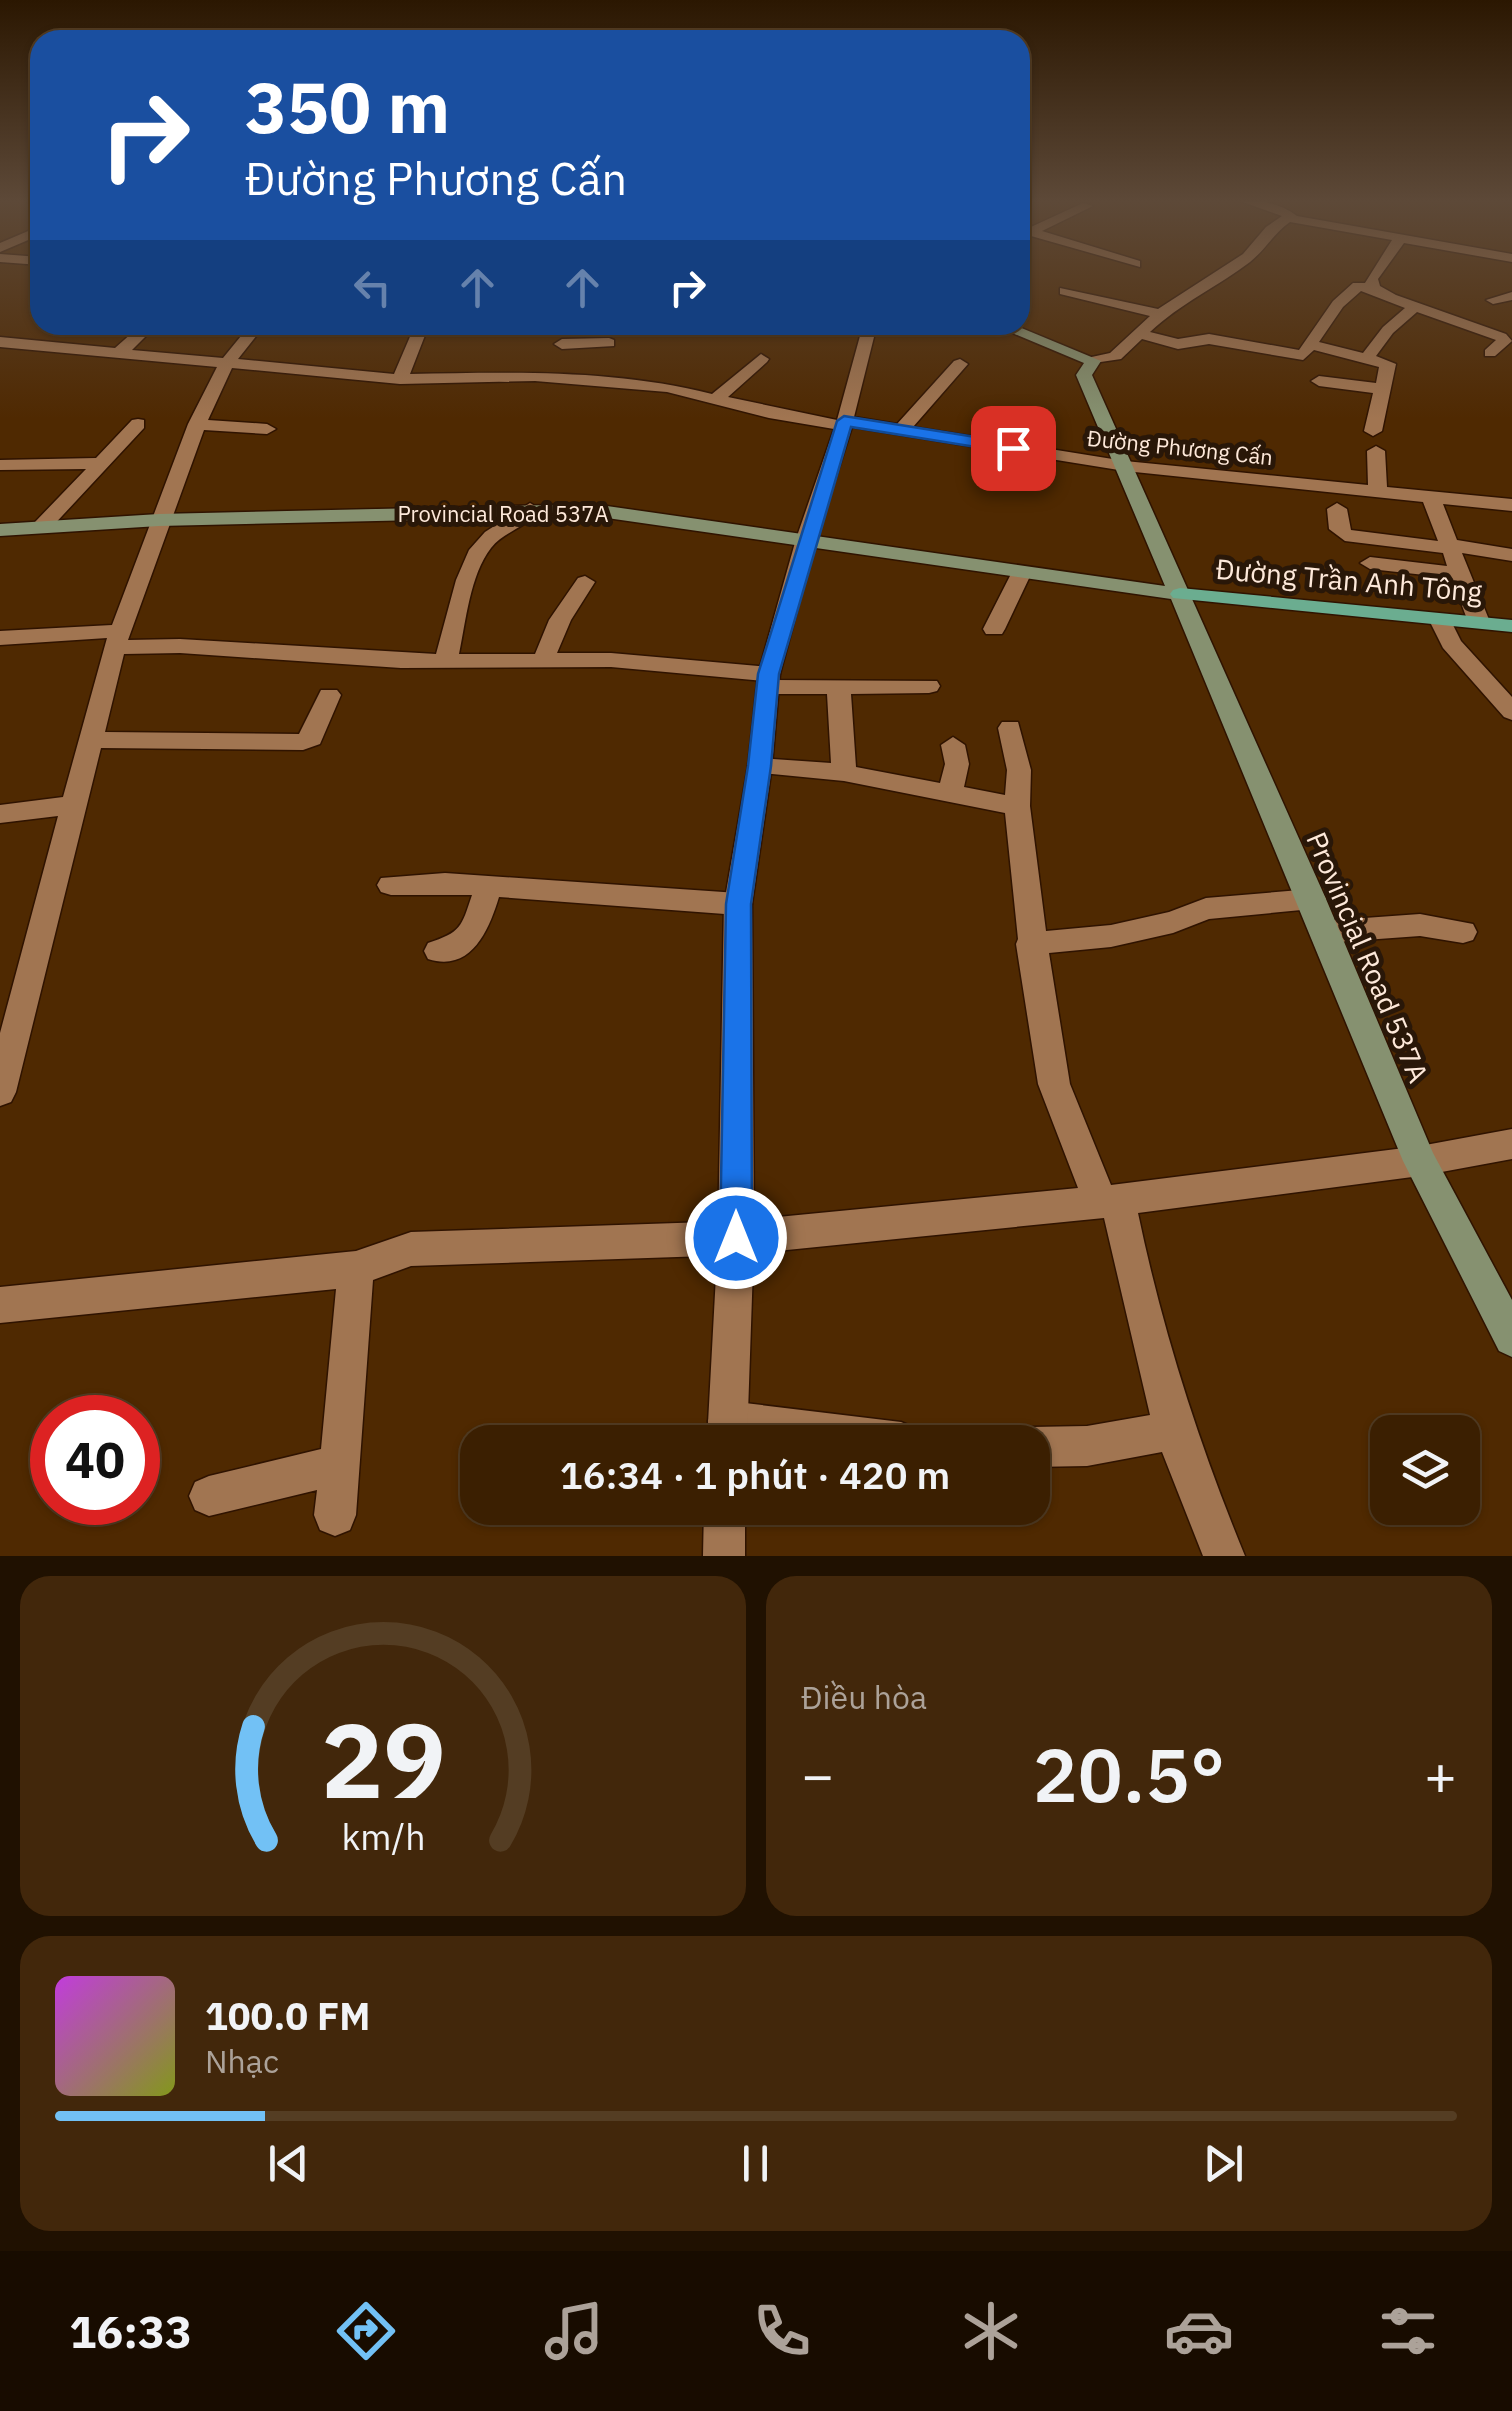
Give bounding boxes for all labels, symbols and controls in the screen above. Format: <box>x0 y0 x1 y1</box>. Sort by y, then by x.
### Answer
text: 350 m <box>245 61 450 152</box>
icon: right <box>80 70 210 200</box>
text: Đường Phương Cấn <box>245 149 627 207</box>
icon: left <box>345 260 400 315</box>
icon: ahead <box>450 260 505 315</box>
icon: ahead <box>555 260 610 315</box>
icon: right <box>660 260 715 315</box>
pin <box>971 406 1056 491</box>
icon: arrive <box>986 421 1041 476</box>
street label: Đường Phương Cấn <box>1086 423 1274 471</box>
street label: Provincial Road 537A <box>397 499 609 528</box>
street label: Đường Trần Anh Tông <box>1214 550 1484 610</box>
street label: Provincial Road 537A <box>1299 826 1438 1088</box>
position arrow <box>684 1186 788 1290</box>
speed limit sign: 40 <box>30 1395 160 1525</box>
map controls <box>1370 1415 1480 1525</box>
button: layers <box>1370 1415 1480 1525</box>
text: 16:34 · 1 phút · 420 m <box>560 1450 950 1499</box>
text: Điều hòa <box>801 1676 927 1718</box>
text: 29 <box>321 1691 445 1827</box>
text: 20.5° <box>1033 1725 1225 1823</box>
text: − <box>801 1739 834 1810</box>
text: + <box>1424 1739 1457 1810</box>
text: km/h <box>341 1813 425 1860</box>
text: 100.0 FM <box>205 1991 370 2040</box>
text: Nhạc <box>205 2040 279 2082</box>
icon: previous <box>261 2136 316 2191</box>
icon: pause <box>728 2136 783 2191</box>
icon: next <box>1196 2136 1251 2191</box>
icon: directions <box>331 2296 401 2366</box>
icon: music <box>539 2296 609 2366</box>
icon: phone <box>747 2296 817 2366</box>
icon: climate <box>956 2296 1026 2366</box>
icon: car <box>1164 2296 1234 2366</box>
icon: filters <box>1373 2296 1443 2366</box>
text: 16:33 <box>69 2302 192 2360</box>

